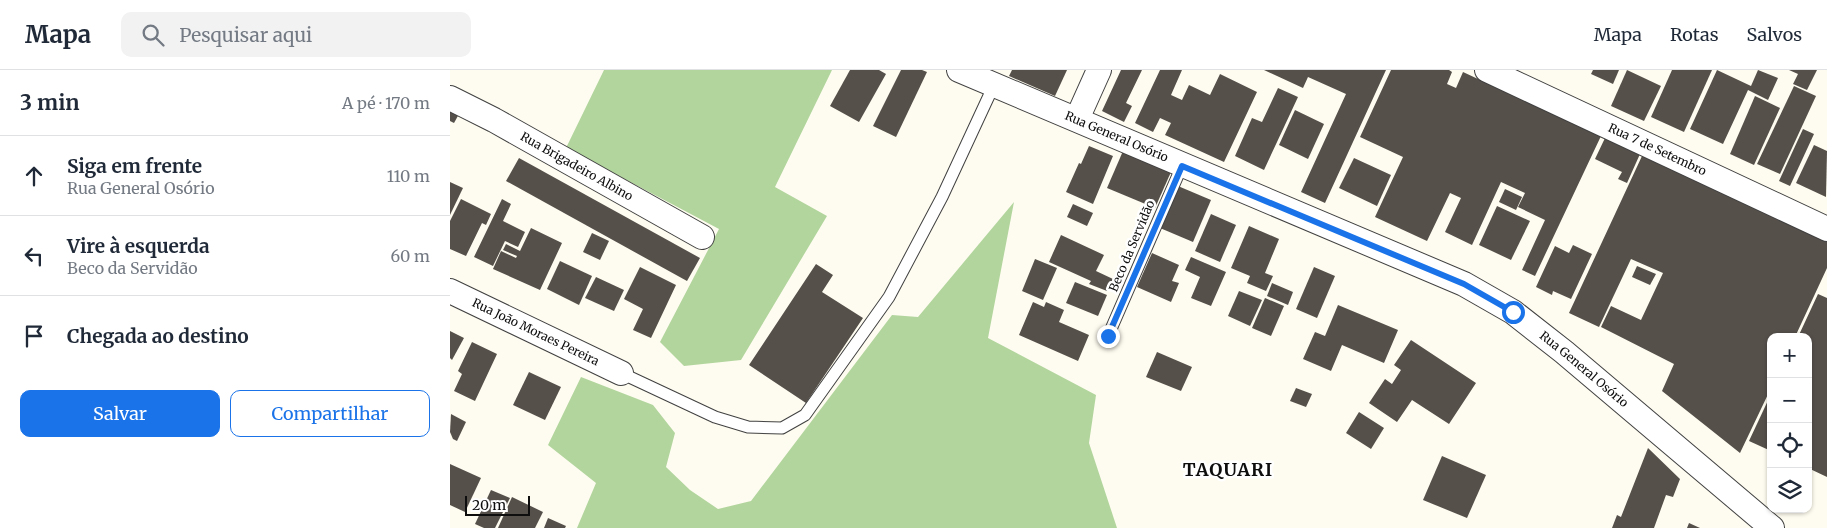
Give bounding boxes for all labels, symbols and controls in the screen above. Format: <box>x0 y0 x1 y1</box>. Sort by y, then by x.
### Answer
search box <box>121 12 471 57</box>
text: Mapa <box>25 19 91 50</box>
icon: search <box>139 21 167 49</box>
text: Pesquisar aqui <box>179 23 312 47</box>
text: Mapa <box>1594 23 1642 46</box>
text: Rotas <box>1670 23 1719 46</box>
text: Salvos <box>1747 23 1802 46</box>
text: 3 min <box>20 89 79 116</box>
text: A pé · 170 m <box>342 93 430 113</box>
street label: Rua General Osório <box>1063 108 1171 165</box>
street label: Rua 7 de Setembro <box>1606 120 1709 179</box>
street label: Rua Brigadeiro Albino <box>518 128 636 204</box>
text: Siga em frente <box>67 154 202 178</box>
icon: ahead <box>20 162 48 190</box>
text: 110 m <box>387 166 430 186</box>
text: Rua General Osório <box>67 178 215 198</box>
street label: Beco da Servidão <box>1105 198 1158 294</box>
text: Vire à esquerda <box>67 234 210 258</box>
icon: left <box>20 242 48 270</box>
text: 60 m <box>390 246 430 266</box>
text: Beco da Servidão <box>67 258 198 278</box>
street label: Rua João Moraes Pereira <box>470 295 602 369</box>
route start <box>1502 301 1525 324</box>
icon: arrive <box>20 322 48 350</box>
text: Chegada ao destino <box>67 324 249 348</box>
route end <box>1097 325 1120 348</box>
street label: Rua General Osório <box>1537 328 1632 410</box>
map controls <box>1767 333 1812 513</box>
button: + <box>1767 333 1812 378</box>
button: − <box>1767 378 1812 423</box>
button: Salvar <box>20 390 220 437</box>
button: Compartilhar <box>230 390 430 437</box>
button: locate <box>1767 423 1812 468</box>
district label: TAQUARI <box>1183 458 1273 481</box>
button: layers <box>1767 468 1812 513</box>
scale bar <box>465 493 530 516</box>
text: 20 m <box>472 496 506 514</box>

